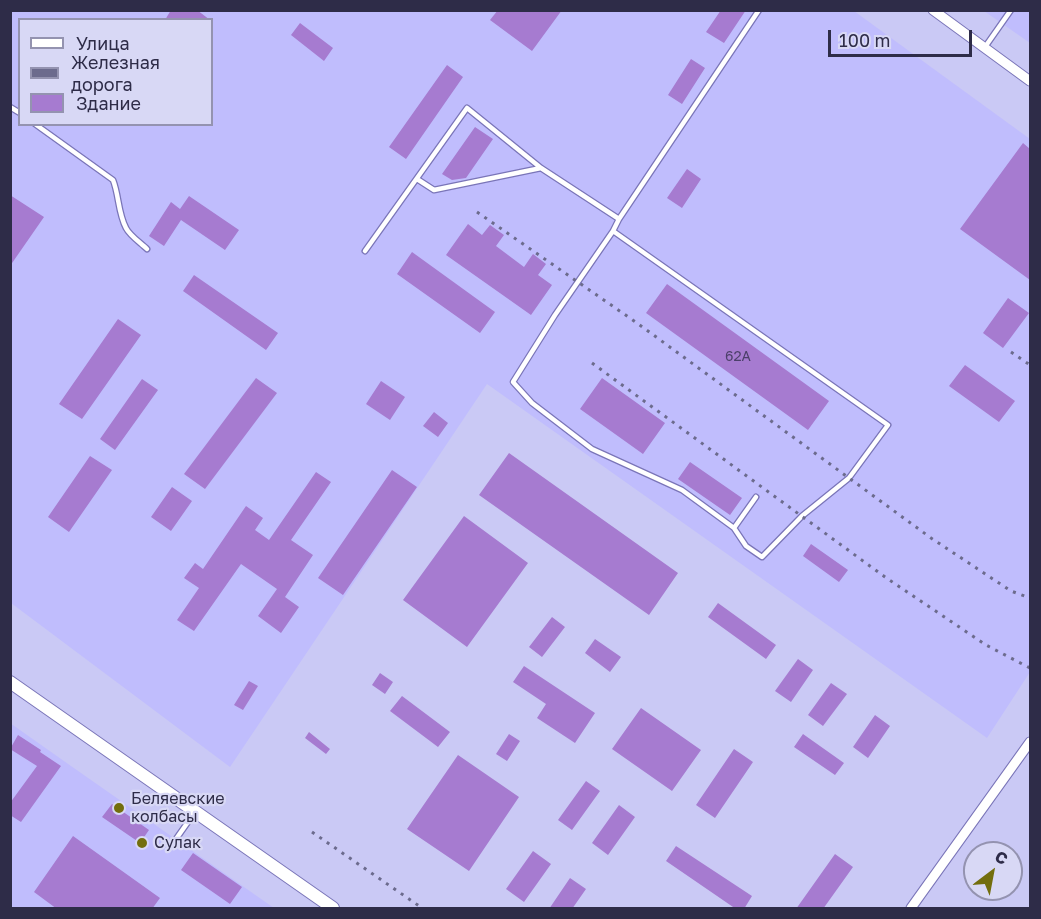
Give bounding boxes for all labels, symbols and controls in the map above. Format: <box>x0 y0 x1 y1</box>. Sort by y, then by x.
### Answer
legend <box>18 18 213 126</box>
scale bar <box>831 18 975 56</box>
text: 100 m <box>839 29 890 51</box>
text: Улица <box>76 32 130 54</box>
text: Железная дорога <box>71 51 160 95</box>
text: Здание <box>76 92 141 114</box>
house number: 62А <box>725 349 751 365</box>
place label: Беляевские колбасы <box>131 789 225 827</box>
marker: Беляевские колбасы <box>112 801 126 815</box>
place label: Сулак <box>154 833 201 853</box>
marker: Сулак <box>135 836 149 850</box>
north arrow <box>963 841 1023 901</box>
text: С <box>991 846 1012 869</box>

